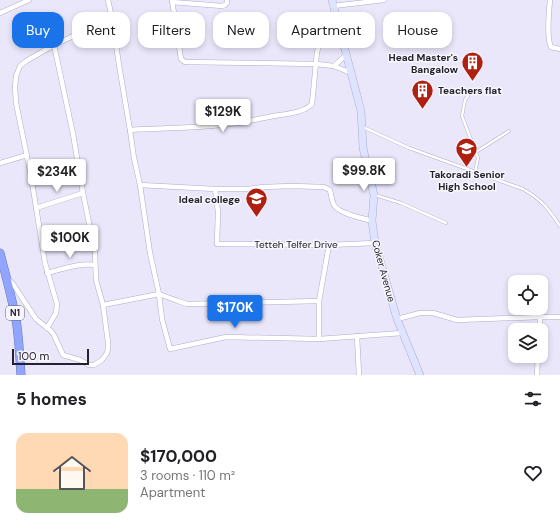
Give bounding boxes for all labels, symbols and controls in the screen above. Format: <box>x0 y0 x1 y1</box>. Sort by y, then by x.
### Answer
chip: Buy <box>12 12 64 48</box>
chip: Rent <box>72 12 130 48</box>
chip: Filters <box>138 12 205 48</box>
chip: New <box>213 12 269 48</box>
chip: Apartment <box>277 12 375 48</box>
chip: House <box>383 12 452 48</box>
building icon: Head Master's Bangalow <box>460 50 486 83</box>
place label: Head Master's Bangalow <box>389 51 459 76</box>
building icon: Teachers flat <box>409 77 435 110</box>
place label: Teachers flat <box>438 84 502 97</box>
pin: $129K <box>195 99 251 133</box>
text: $129K <box>205 103 241 120</box>
school or university icon: Takoradi Senior High School <box>454 135 480 168</box>
pin: $99.8K <box>331 158 397 192</box>
pin: $234K <box>29 159 85 193</box>
text: $99.8K <box>342 162 386 179</box>
text: $234K <box>37 163 77 180</box>
place label: Takoradi Senior High School <box>429 168 505 193</box>
school or university icon: Ideal college <box>243 186 269 219</box>
place label: Ideal college <box>179 193 240 206</box>
pin: $100K <box>42 225 98 259</box>
text: $100K <box>50 229 90 246</box>
street label: Tetteh Telfer Drive <box>254 238 338 251</box>
street label: Coker Avenue <box>369 239 398 304</box>
map controls <box>508 275 548 363</box>
button: locate <box>508 275 548 315</box>
pin: $170K <box>207 295 263 329</box>
text: $170K <box>216 299 254 316</box>
road number: N1 <box>6 306 24 320</box>
button: layers <box>508 323 548 363</box>
scale bar <box>12 347 89 366</box>
text: 100 m <box>18 349 49 363</box>
text: 5 homes <box>16 388 87 410</box>
icon: filters <box>522 388 544 410</box>
text: $170,000 <box>140 445 217 467</box>
icon: home <box>48 449 96 497</box>
icon: heart <box>522 462 544 484</box>
text: 3 rooms · 110 m² <box>140 467 235 484</box>
text: Apartment <box>140 484 205 501</box>

